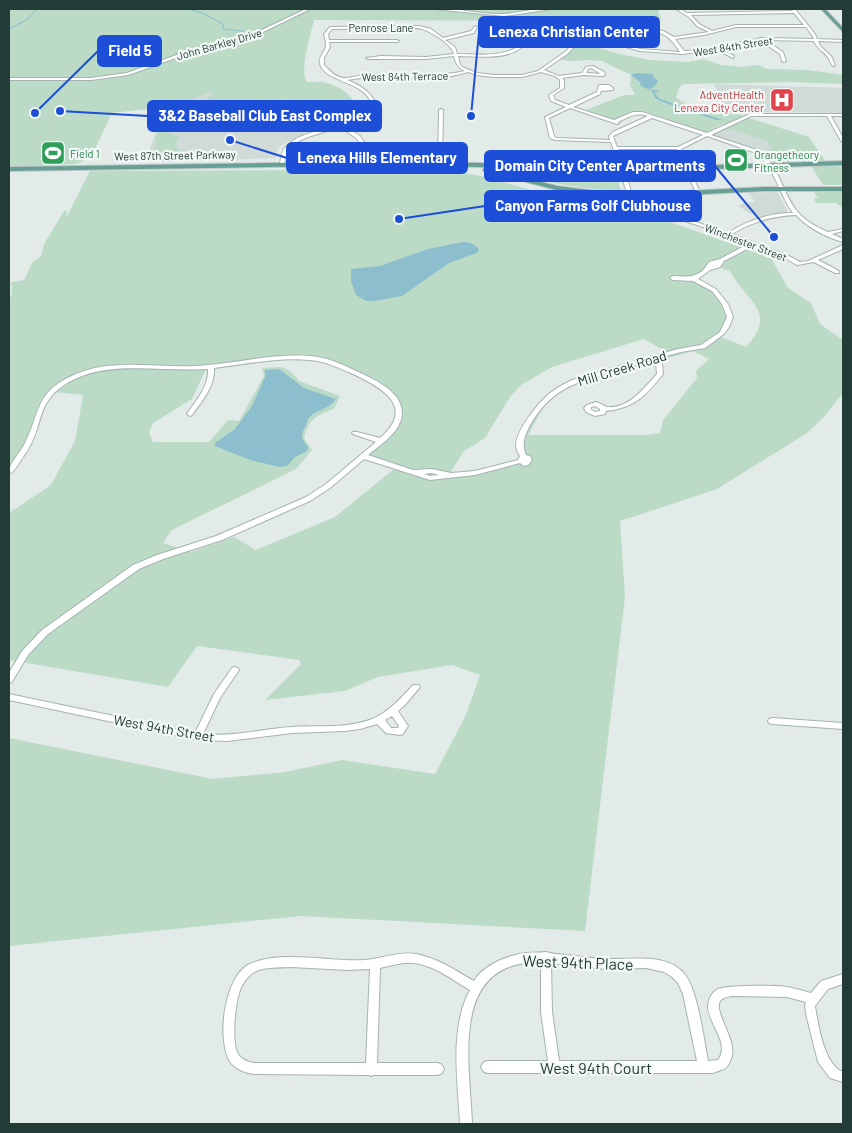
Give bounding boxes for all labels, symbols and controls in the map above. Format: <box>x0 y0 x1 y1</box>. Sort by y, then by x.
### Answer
callout: Lenexa Christian Center <box>479 17 659 47</box>
street label: Penrose Lane <box>349 21 414 34</box>
text: Lenexa Christian Center <box>489 22 649 40</box>
street label: John Barkley Drive <box>175 26 263 62</box>
street label: West 84th Street <box>692 33 774 59</box>
callout: Field 5 <box>98 36 161 66</box>
text: Field 5 <box>108 41 152 59</box>
street label: West 84th Terrace <box>361 69 449 83</box>
hospital icon: AdventHealth Lenexa City Center <box>769 87 795 113</box>
place label: AdventHealth Lenexa City Center <box>674 88 764 114</box>
callout: 3&2 Baseball Club East Complex <box>148 101 381 131</box>
text: 3&2 Baseball Club East Complex <box>158 106 372 124</box>
sports icon: Field 1 <box>40 140 66 166</box>
callout: Lenexa Hills Elementary <box>287 143 467 173</box>
place label: Field 1 <box>70 147 100 160</box>
street label: West 87th Street Parkway <box>114 147 236 163</box>
sports icon: Orangetheory Fitness <box>723 147 749 173</box>
text: Lenexa Hills Elementary <box>297 148 457 166</box>
place label: Orangetheory Fitness <box>754 148 819 174</box>
callout: Domain City Center Apartments <box>485 151 715 181</box>
text: Domain City Center Apartments <box>495 156 706 174</box>
callout: Canyon Farms Golf Clubhouse <box>485 191 701 221</box>
text: Canyon Farms Golf Clubhouse <box>495 196 691 214</box>
street label: Winchester Street <box>703 220 789 264</box>
street label: Mill Creek Road <box>576 346 668 390</box>
street label: West 94th Street <box>112 711 216 745</box>
street label: West 94th Place <box>522 951 634 973</box>
street label: West 94th Court <box>540 1058 652 1077</box>

